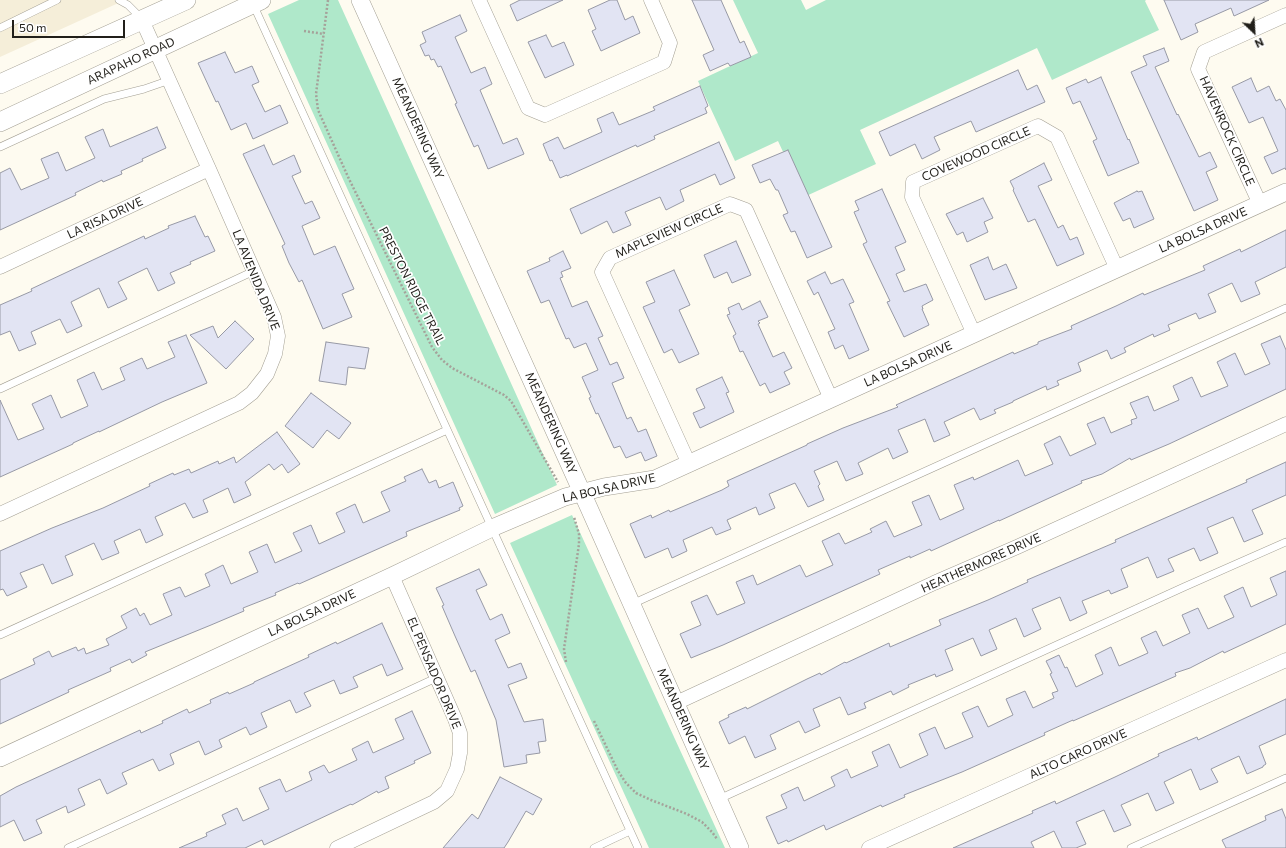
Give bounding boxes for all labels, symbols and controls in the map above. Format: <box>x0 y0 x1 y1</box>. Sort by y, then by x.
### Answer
scale bar <box>14 12 127 38</box>
north arrow <box>1234 12 1274 52</box>
text: 50 m <box>19 20 47 34</box>
street label: ARAPAHO ROAD <box>85 34 177 88</box>
text: N <box>1253 36 1266 51</box>
street label: HAVENROCK CIRCLE <box>1196 74 1258 188</box>
street label: MEANDERING WAY <box>389 75 447 181</box>
street label: COVEWOOD CIRCLE <box>919 124 1033 184</box>
street label: LA RISA DRIVE <box>65 194 145 242</box>
street label: MAPLEVIEW CIRCLE <box>613 201 725 261</box>
street label: LA BOLSA DRIVE <box>1157 204 1249 256</box>
street label: PRESTON RIDGE TRAIL <box>376 224 448 348</box>
street label: LA AVENIDA DRIVE <box>229 228 283 332</box>
street label: LA BOLSA DRIVE <box>862 338 954 390</box>
street label: MEANDERING WAY <box>522 370 580 476</box>
street label: LA BOLSA DRIVE <box>561 470 657 506</box>
street label: HEATHERMORE DRIVE <box>919 530 1043 596</box>
street label: LA BOLSA DRIVE <box>266 586 358 640</box>
street label: EL PENSADOR DRIVE <box>404 615 464 731</box>
street label: MEANDERING WAY <box>654 666 712 772</box>
street label: ALTO CARO DRIVE <box>1027 726 1129 782</box>

